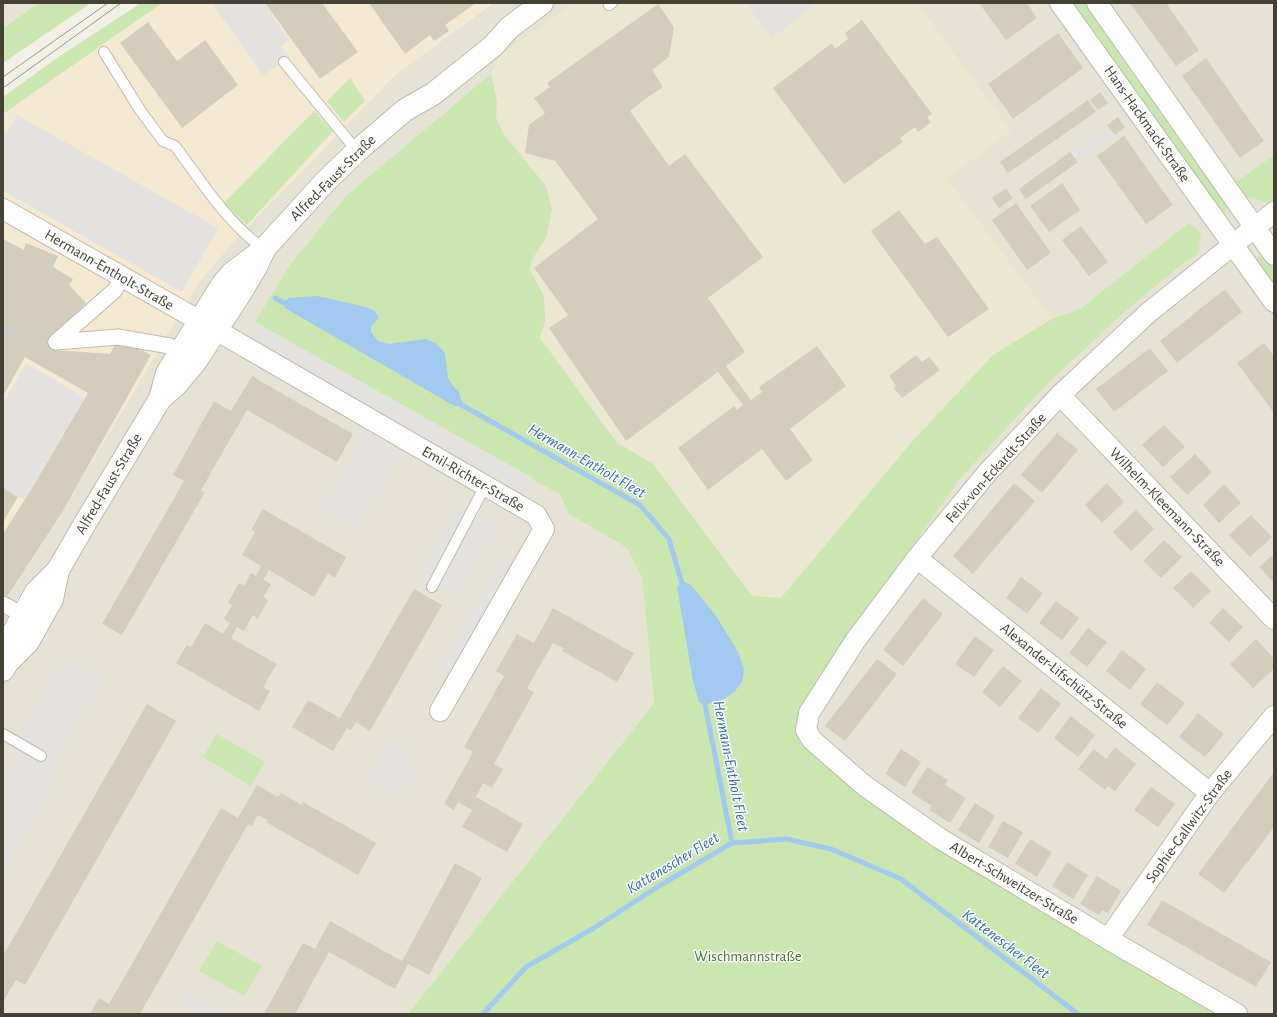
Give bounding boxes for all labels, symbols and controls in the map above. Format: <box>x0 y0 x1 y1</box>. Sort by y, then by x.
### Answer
street label: Hans-Hackmack-Straße <box>1101 63 1193 185</box>
street label: Alfred-Faust-Straße <box>287 132 379 224</box>
street label: Hermann-Entholt-Straße <box>42 227 176 313</box>
street label: Felix-von-Eckardt-Straße <box>943 410 1049 526</box>
water label: Hermann-Entholt Fleet <box>525 421 649 502</box>
street label: Alfred-Faust-Straße <box>73 431 145 537</box>
street label: Emil-Richter-Straße <box>419 444 527 514</box>
street label: Wilhelm-Kleemann-Straße <box>1107 445 1227 569</box>
street label: Alexander-Lifschütz-Straße <box>998 620 1130 732</box>
water label: Hermann-Entholt Fleet <box>710 699 752 833</box>
street label: Sophie-Gallwitz-Straße <box>1143 767 1235 885</box>
water label: Kattenescher Fleet <box>624 829 722 897</box>
street label: Albert-Schweitzer-Straße <box>947 839 1081 927</box>
water label: Kattenescher Fleet <box>959 906 1053 982</box>
park label: Wischmannstraße <box>694 949 802 964</box>

